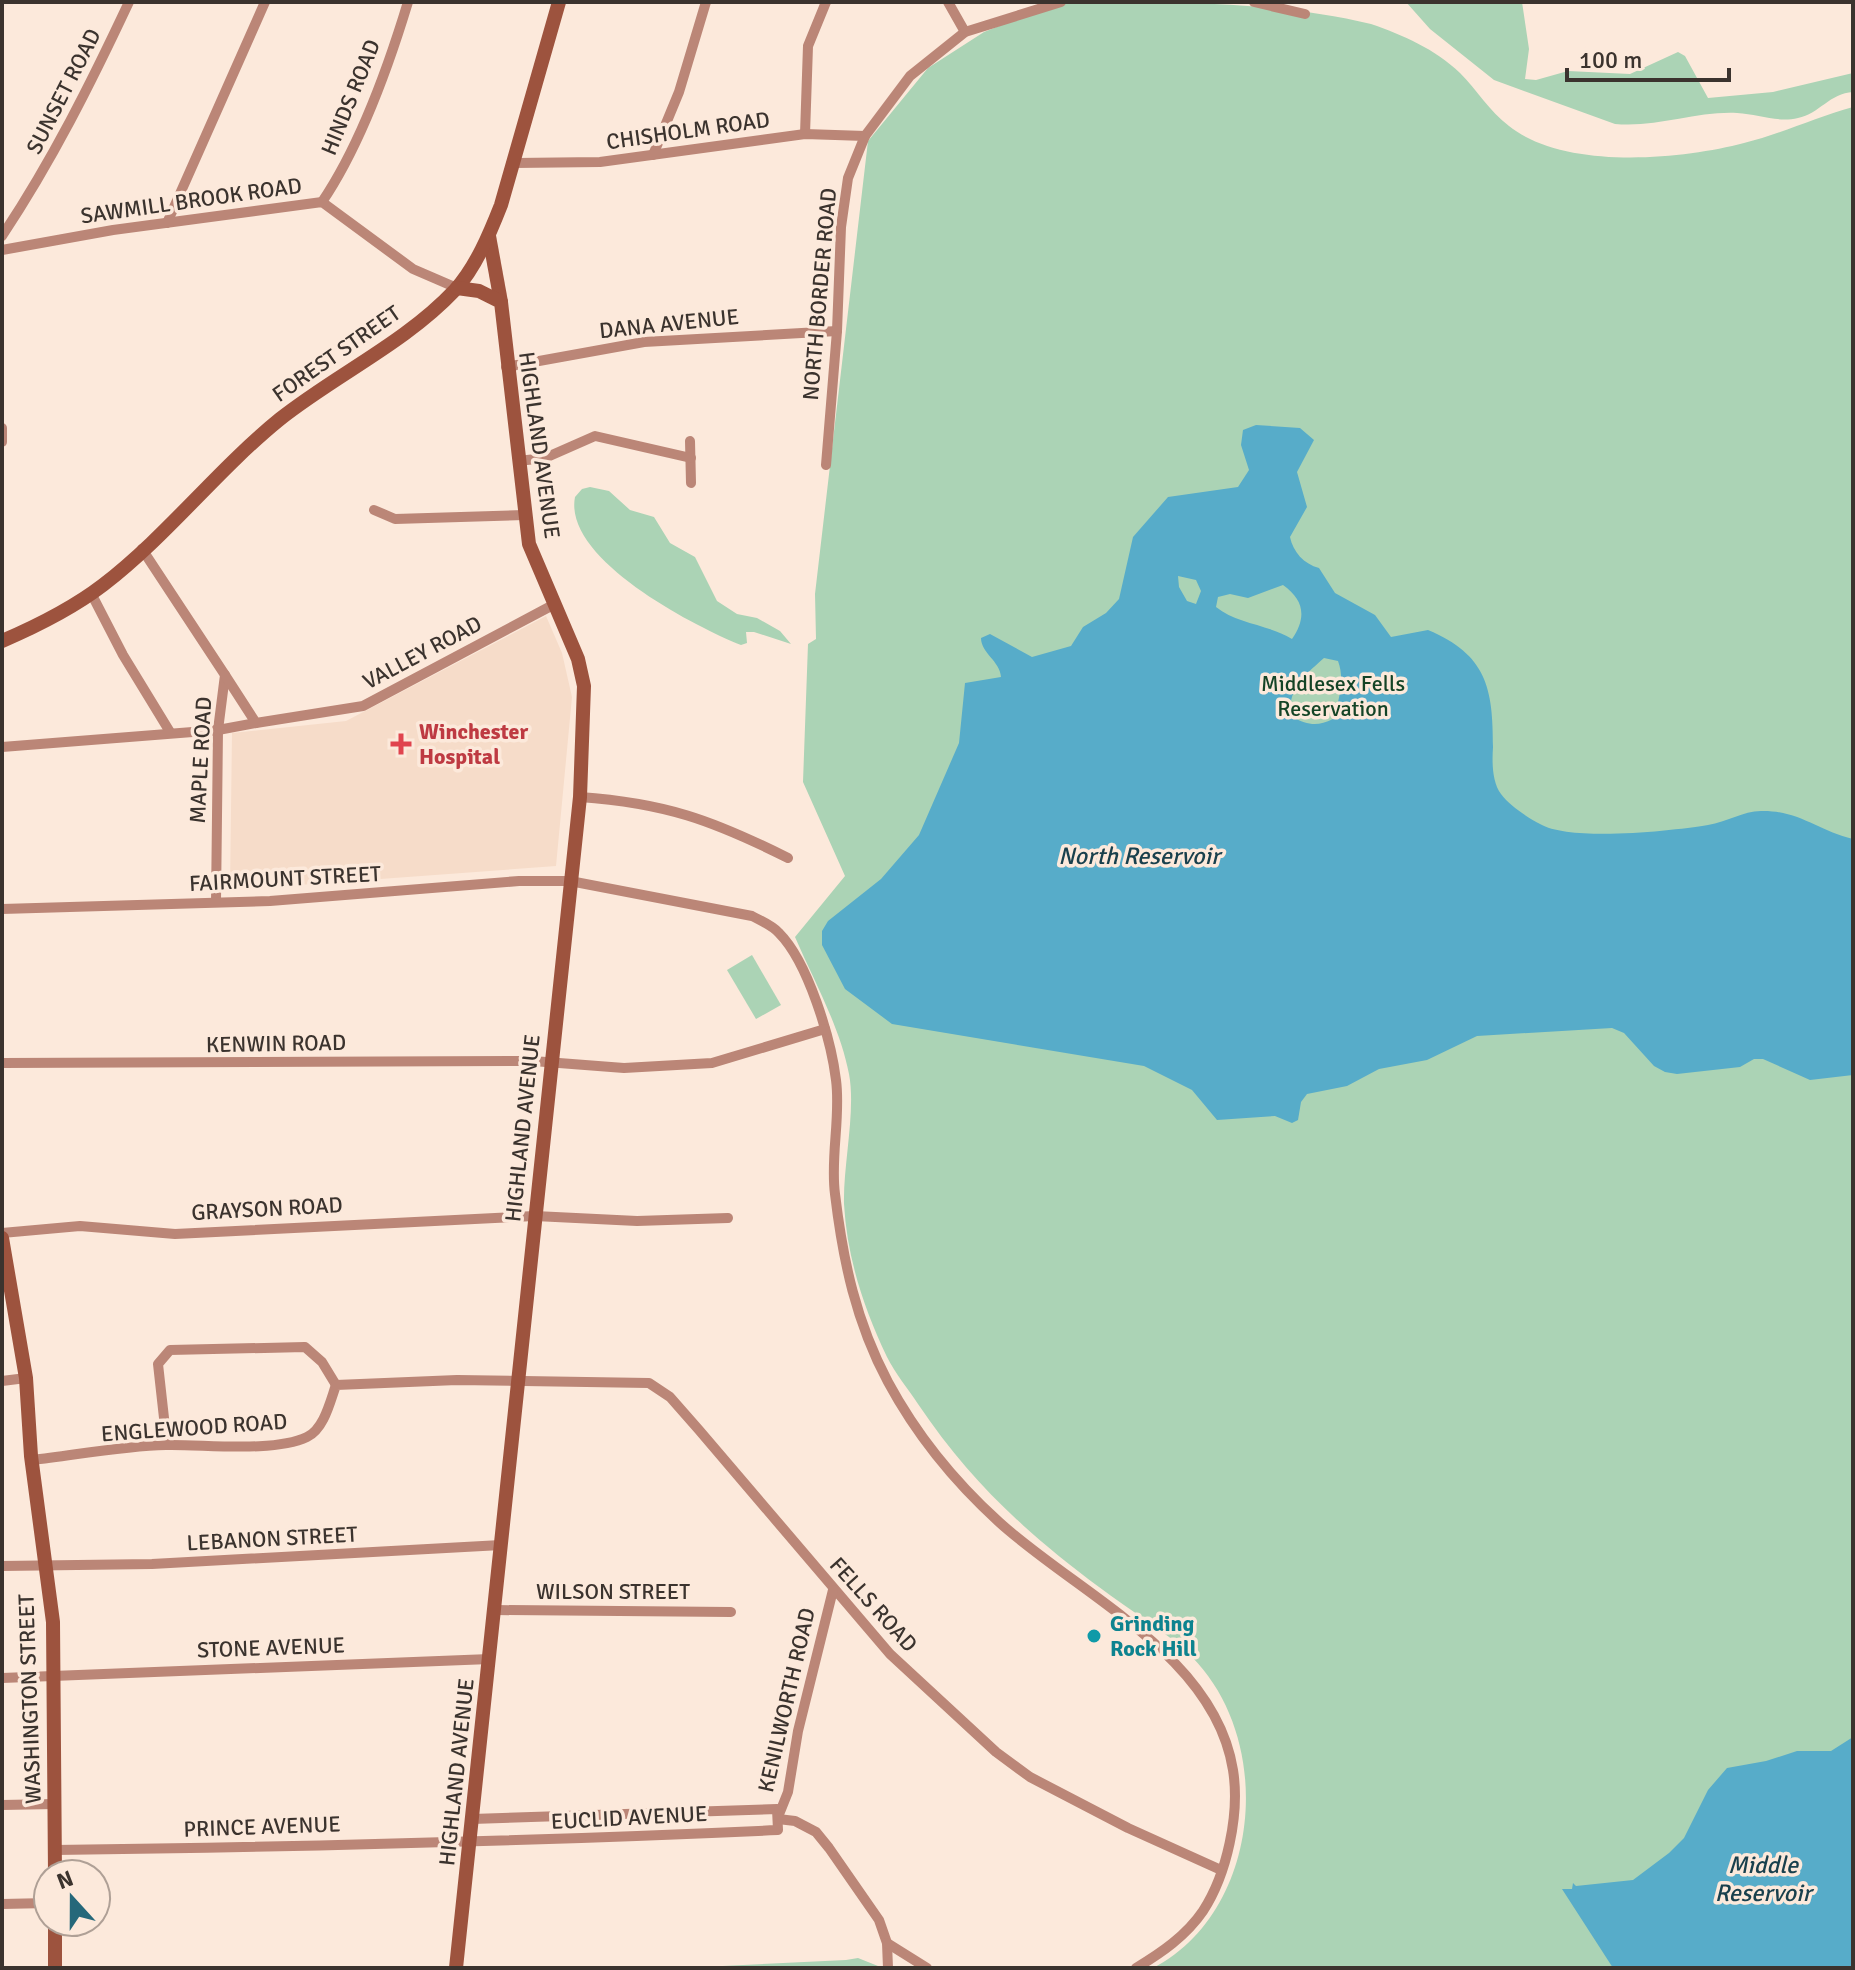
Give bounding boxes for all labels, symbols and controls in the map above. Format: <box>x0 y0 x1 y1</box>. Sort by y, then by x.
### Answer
street label: SUNSET ROAD <box>20 24 107 158</box>
scale bar <box>1567 32 1729 82</box>
street label: HINDS ROAD <box>315 35 386 159</box>
text: 100 m <box>1579 45 1642 75</box>
street label: CHISHOLM ROAD <box>605 106 772 155</box>
street label: SAWMILL BROOK ROAD <box>79 172 303 229</box>
street label: NORTH BORDER ROAD <box>797 187 842 401</box>
street label: FOREST STREET <box>267 299 406 408</box>
street label: DANA AVENUE <box>598 303 740 344</box>
street label: HIGHLAND AVENUE <box>513 350 566 540</box>
street label: VALLEY ROAD <box>358 610 486 695</box>
park label: Middlesex Fells Reservation <box>1261 670 1405 722</box>
street label: MAPLE ROAD <box>184 696 217 824</box>
place label: Winchester Hospital <box>419 718 529 770</box>
marker: Winchester Hospital <box>390 733 412 755</box>
water label: North Reservoir <box>1058 841 1223 871</box>
street label: FAIRMOUNT STREET <box>188 860 382 897</box>
street label: KENWIN ROAD <box>206 1029 346 1058</box>
street label: HIGHLAND AVENUE <box>499 1033 546 1223</box>
street label: GRAYSON ROAD <box>191 1191 343 1226</box>
street label: ENGLEWOOD ROAD <box>100 1408 288 1447</box>
street label: LEBANON STREET <box>186 1521 358 1556</box>
street label: FELLS ROAD <box>824 1551 923 1657</box>
street label: WILSON STREET <box>536 1578 690 1605</box>
street label: WASHINGTON STREET <box>12 1593 47 1804</box>
street label: KENILWORTH ROAD <box>752 1605 821 1795</box>
place label: Grinding Rock Hill <box>1110 1610 1197 1662</box>
marker: Grinding Rock Hill <box>1085 1627 1103 1645</box>
street label: STONE AVENUE <box>197 1631 345 1664</box>
street label: HIGHLAND AVENUE <box>433 1677 480 1867</box>
street label: EUCLID AVENUE <box>550 1800 708 1835</box>
street label: PRINCE AVENUE <box>183 1810 341 1843</box>
water label: Middle Reservoir <box>1715 1850 1814 1908</box>
north arrow <box>32 1858 112 1938</box>
text: N <box>53 1864 77 1895</box>

